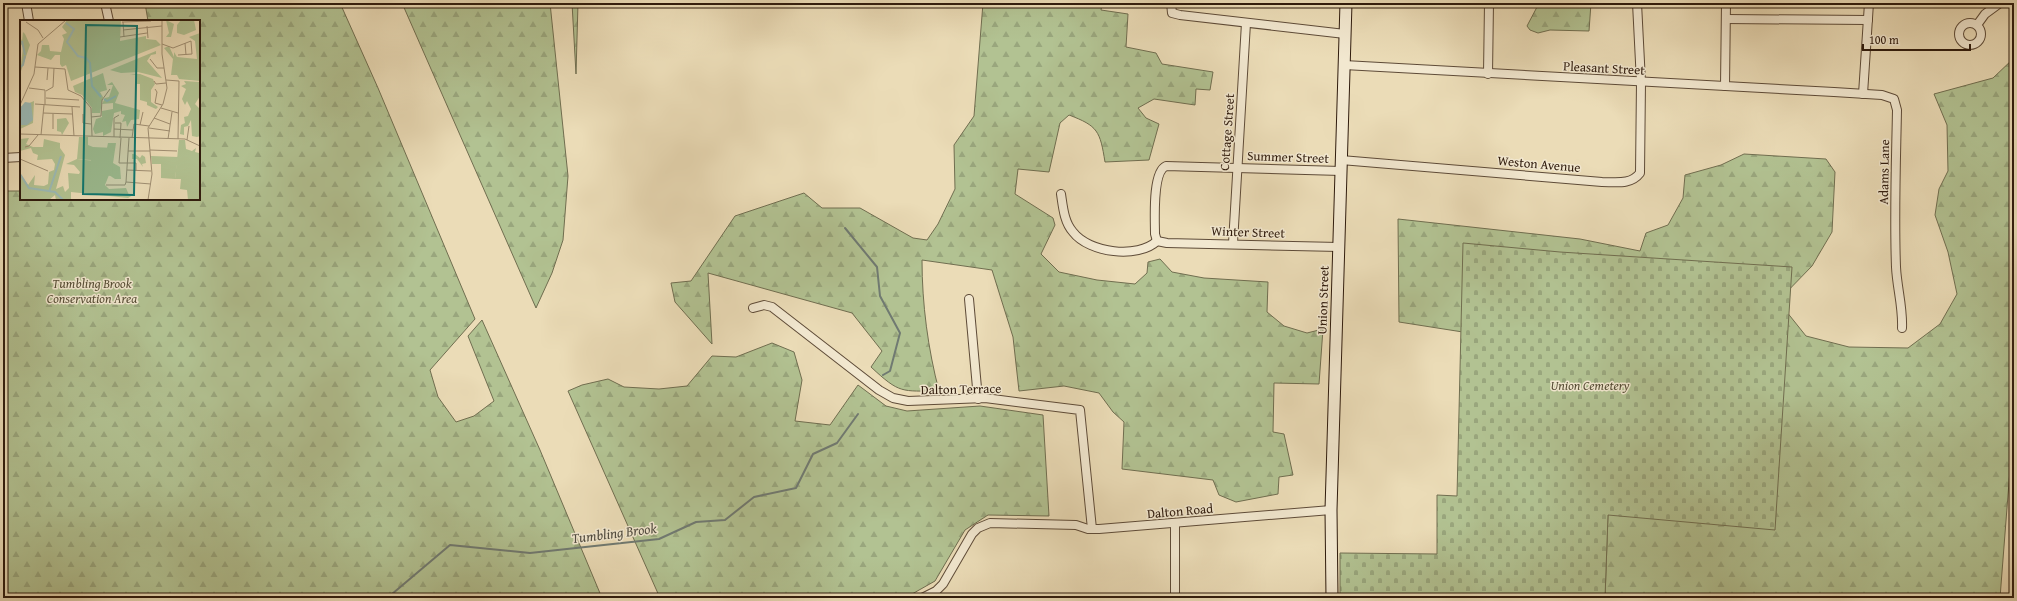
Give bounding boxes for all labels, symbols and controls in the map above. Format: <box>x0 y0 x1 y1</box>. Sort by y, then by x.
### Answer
inset map <box>20 20 200 200</box>
scale bar <box>1863 26 1970 52</box>
text: 100 m <box>1869 31 1899 48</box>
street label: Pleasant Street <box>1563 56 1646 80</box>
street label: Cottage Street <box>1215 92 1239 171</box>
street label: Adams Lane <box>1874 139 1894 205</box>
street label: Summer Street <box>1247 146 1330 168</box>
street label: Weston Avenue <box>1497 151 1581 177</box>
street label: Winter Street <box>1211 221 1286 243</box>
street label: Union Street <box>1312 265 1334 335</box>
park label: Tumbling Brook Conservation Area <box>47 274 137 308</box>
park label: Union Cemetery <box>1550 376 1630 395</box>
street label: Dalton Terrace <box>921 379 1001 399</box>
street label: Dalton Road <box>1146 499 1214 523</box>
water label: Tumbling Brook <box>570 518 658 548</box>

